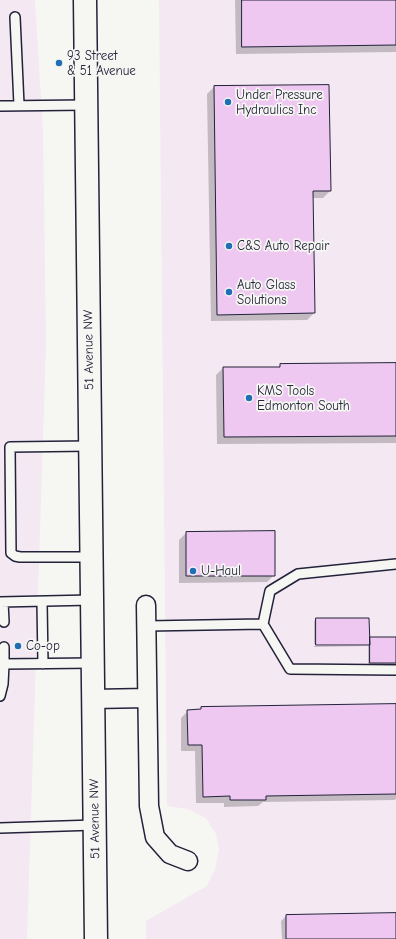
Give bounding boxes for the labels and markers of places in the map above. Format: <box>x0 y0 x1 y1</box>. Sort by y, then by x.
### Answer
place label: 93 Street & 51 Avenue <box>67 48 136 79</box>
marker: 93 Street & 51 Avenue <box>54 58 64 68</box>
place label: Under Pressure Hydraulics Inc <box>236 87 323 118</box>
marker: Under Pressure Hydraulics Inc <box>223 97 233 107</box>
place label: C&S Auto Repair <box>237 238 329 254</box>
marker: C&S Auto Repair <box>224 241 234 251</box>
place label: Auto Glass Solutions <box>237 277 295 308</box>
marker: Auto Glass Solutions <box>224 287 234 297</box>
place label: KMS Tools Edmonton South <box>257 383 350 414</box>
marker: KMS Tools Edmonton South <box>244 393 254 403</box>
place label: U-Haul <box>201 563 241 579</box>
marker: U-Haul <box>188 566 198 576</box>
place label: Co-op <box>26 638 60 654</box>
marker: Co-op <box>13 641 23 651</box>

